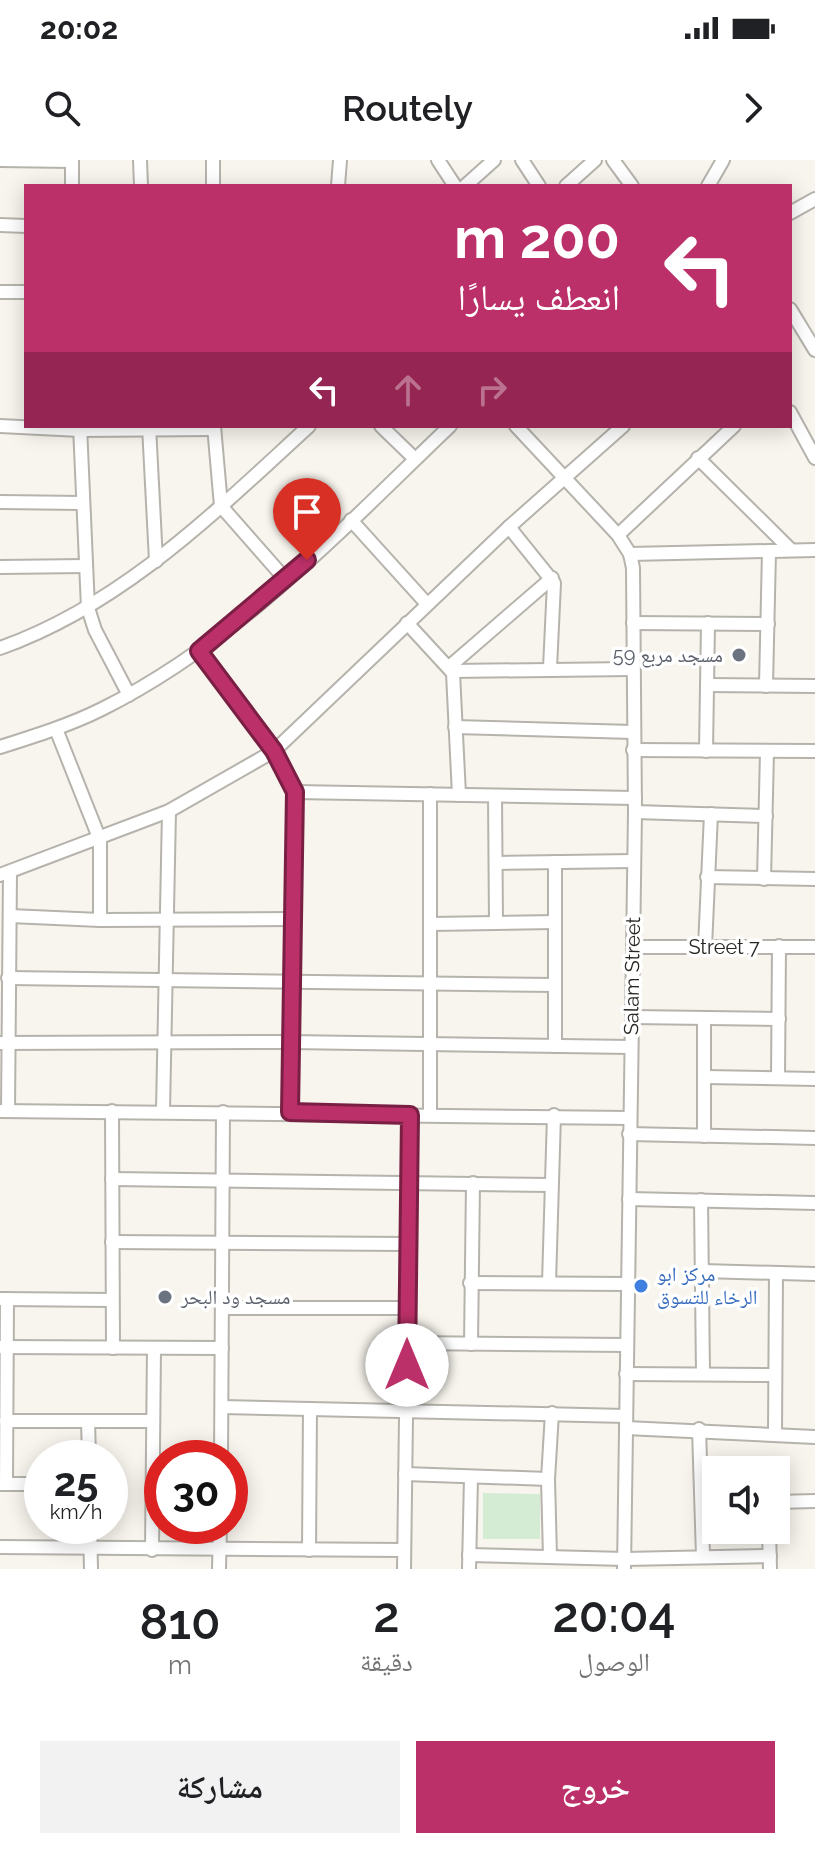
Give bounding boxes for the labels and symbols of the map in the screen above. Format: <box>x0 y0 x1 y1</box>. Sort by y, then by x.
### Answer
pin <box>273 478 341 560</box>
place label: مسجد مربع 59 <box>613 643 723 668</box>
marker: مسجد مربع 59 <box>730 646 748 664</box>
street label: Salam Street <box>619 916 645 1035</box>
street label: Street 7 <box>688 935 760 959</box>
place label: مركز ابو الرخاء للتسوق <box>657 1262 758 1309</box>
marker: مركز ابو الرخاء للتسوق <box>632 1277 650 1295</box>
place label: مسجد ود البحر <box>180 1285 290 1309</box>
marker: مسجد ود البحر <box>156 1288 174 1306</box>
position arrow <box>365 1323 449 1407</box>
speed limit sign: 30 <box>144 1440 248 1544</box>

